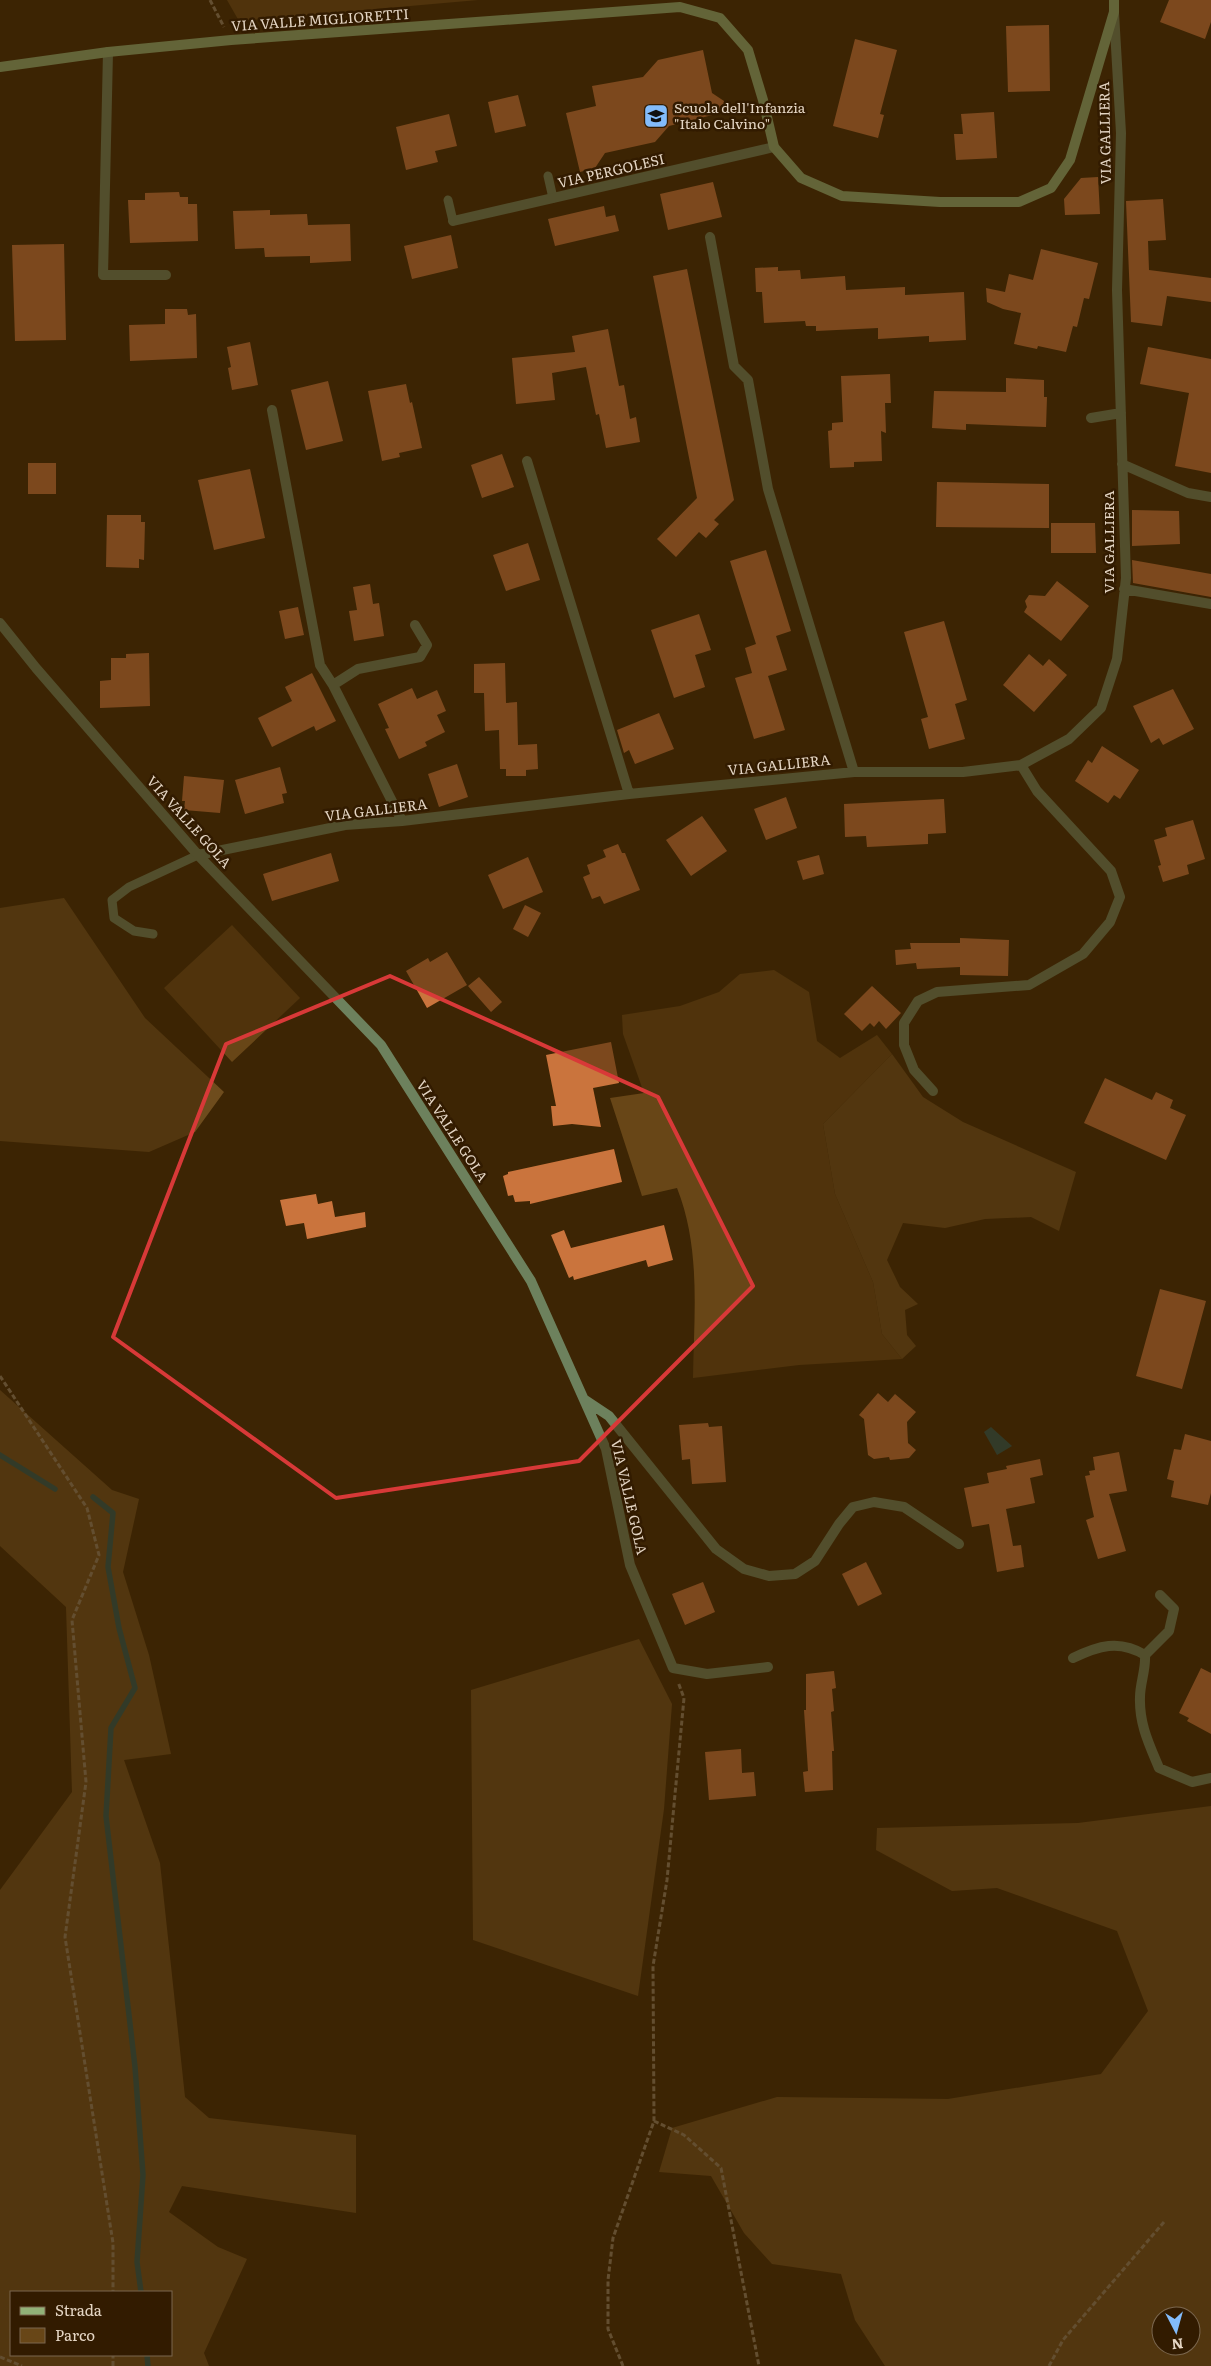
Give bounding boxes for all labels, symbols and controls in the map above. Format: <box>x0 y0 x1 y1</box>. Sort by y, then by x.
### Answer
street label: VIA VALLE MIGLIORETTI <box>230 3 410 35</box>
street label: VIA GALLIERA <box>1093 81 1115 185</box>
place label: Scuola dell'Infanzia "Italo Calvino" <box>674 97 806 133</box>
school or university icon: Scuola dell'Infanzia "Italo Calvino" <box>643 103 669 129</box>
street label: VIA PERGOLESI <box>555 148 666 192</box>
street label: VIA GALLIERA <box>1098 490 1118 593</box>
street label: VIA GALLIERA <box>727 749 832 779</box>
street label: VIA VALLE GOLA <box>143 771 237 872</box>
street label: VIA GALLIERA <box>324 793 429 825</box>
street label: VIA VALLE GOLA <box>412 1076 494 1186</box>
street label: VIA VALLE GOLA <box>607 1437 653 1557</box>
legend <box>10 2291 172 2356</box>
text: Strada <box>55 2298 103 2321</box>
north arrow <box>1151 2306 1201 2356</box>
text: Parco <box>55 2323 95 2346</box>
text: N <box>1170 2334 1184 2356</box>

